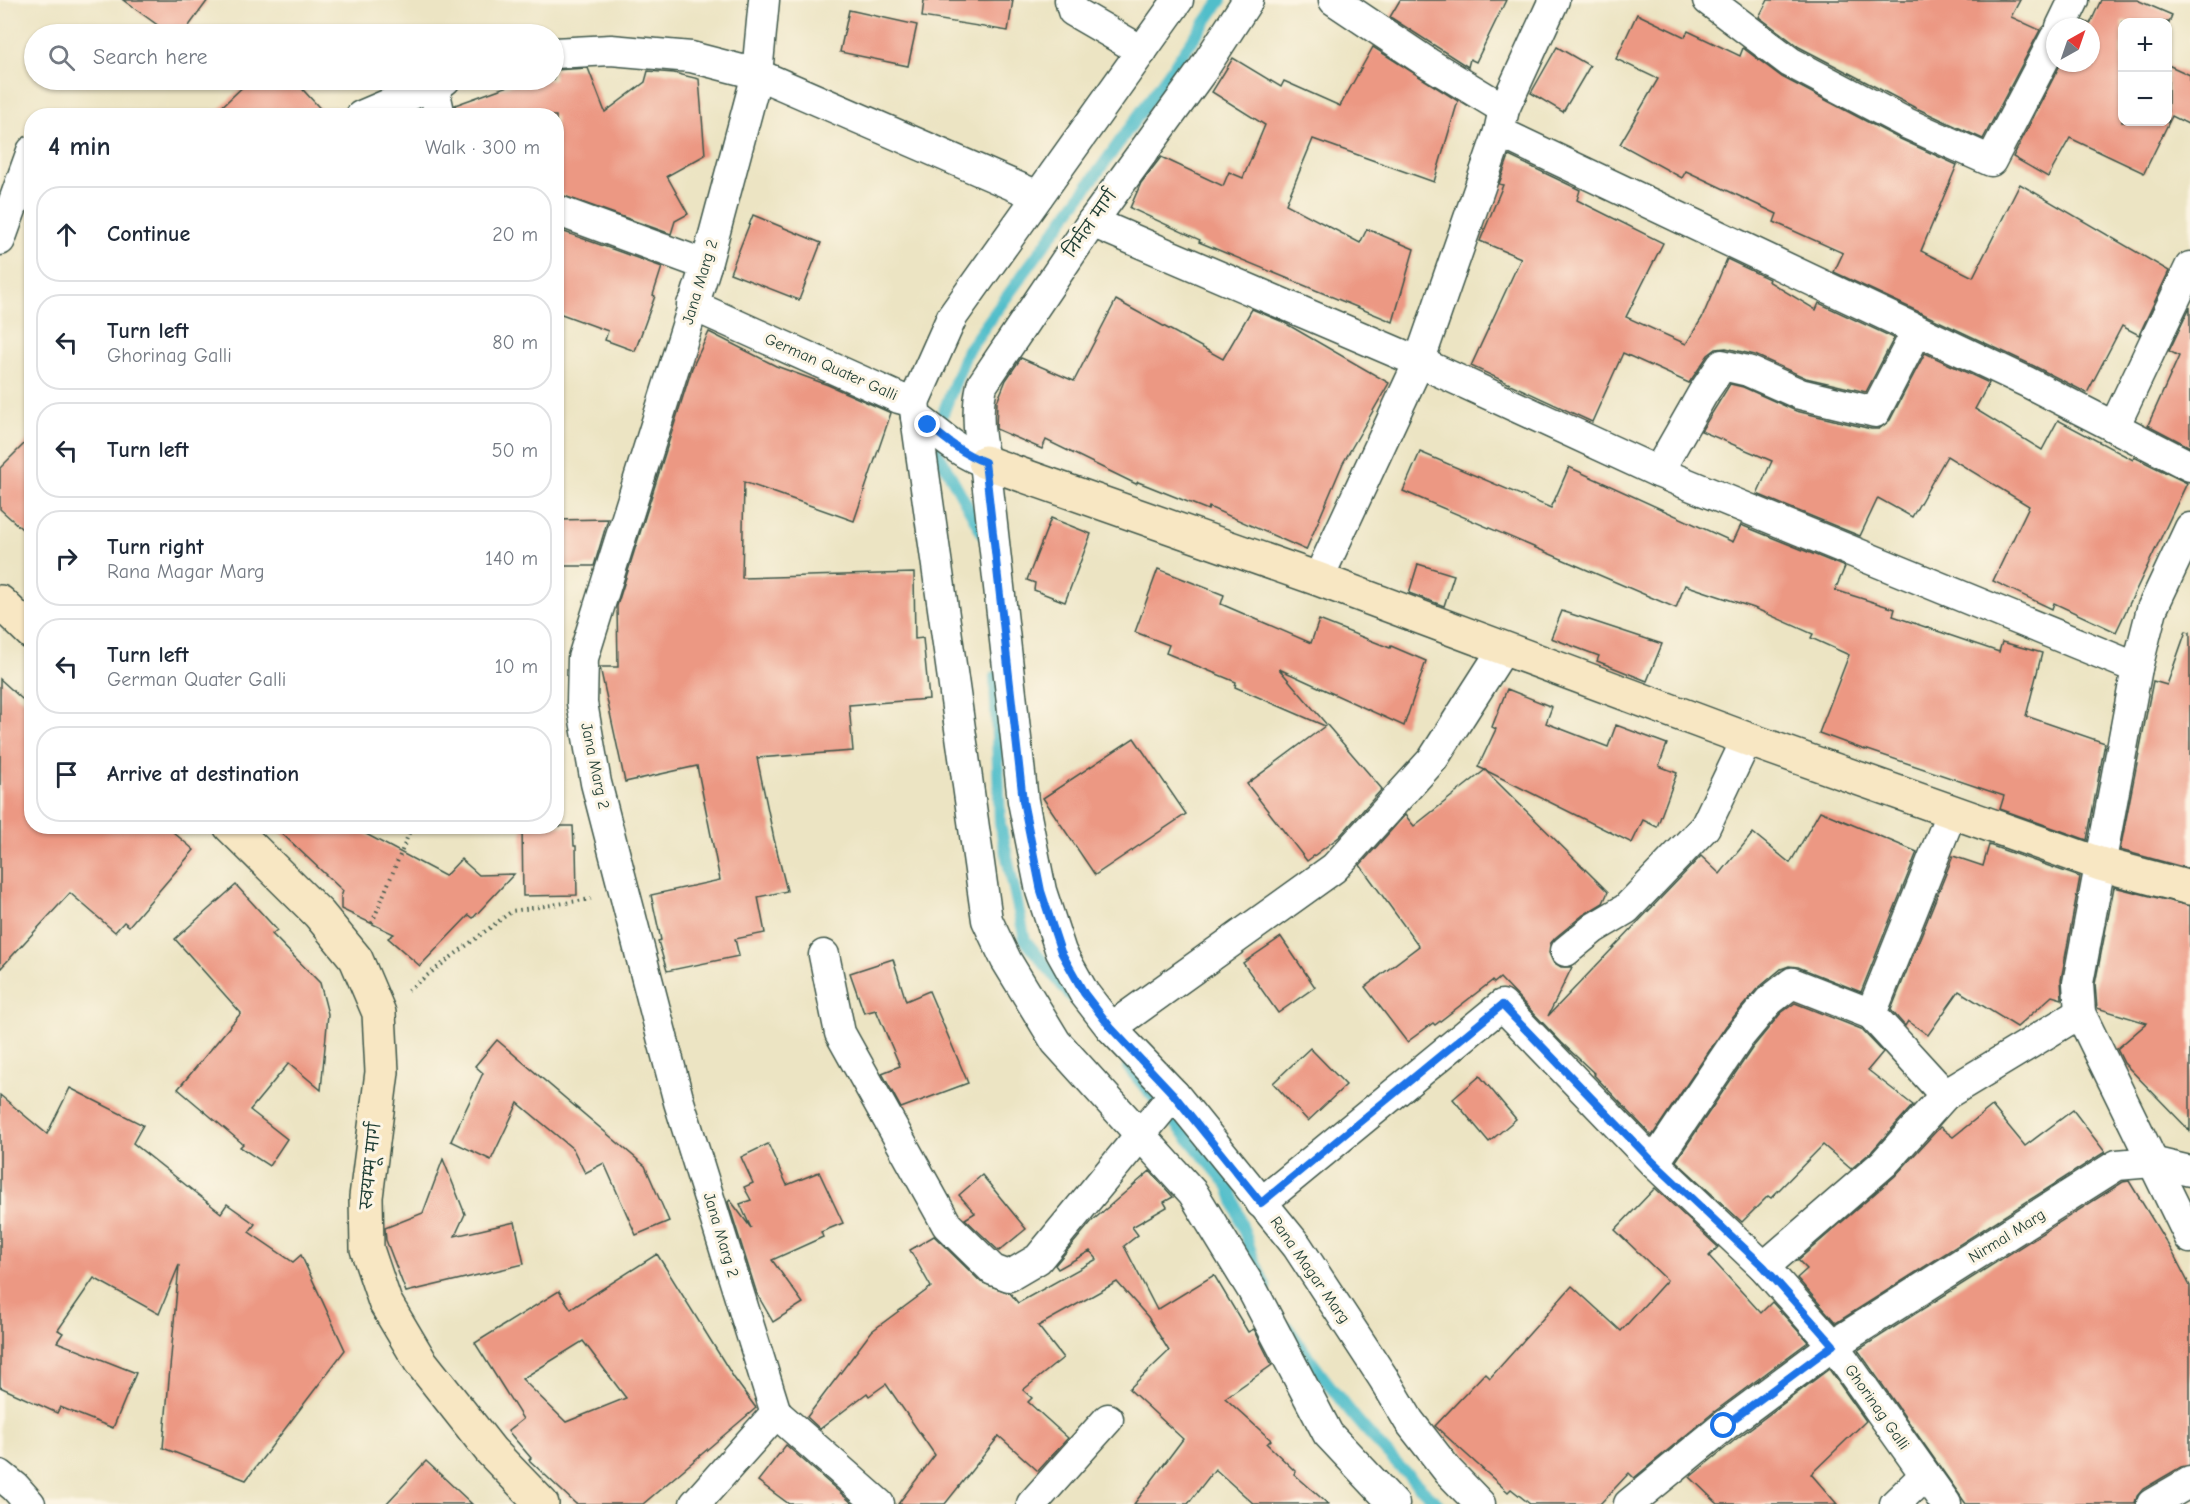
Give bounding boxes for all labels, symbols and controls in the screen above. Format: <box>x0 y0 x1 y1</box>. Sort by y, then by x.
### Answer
north arrow <box>2046 18 2100 72</box>
map controls <box>2118 18 2172 126</box>
button: + <box>2118 18 2172 72</box>
search box <box>24 24 564 90</box>
icon: search <box>45 41 78 74</box>
text: Search here <box>93 44 208 70</box>
button: − <box>2118 72 2172 126</box>
text: 4 min <box>48 132 111 162</box>
text: Walk · 300 m <box>425 136 540 159</box>
street label: निर्मल मार्ग <box>1057 184 1121 262</box>
icon: ahead <box>50 218 83 251</box>
text: Continue <box>107 221 190 247</box>
text: 20 m <box>492 223 538 246</box>
street label: Jana Marg 2 <box>679 237 721 327</box>
text: Turn left <box>107 318 189 344</box>
icon: left <box>50 326 83 359</box>
street label: German Quater Galli <box>762 330 900 404</box>
text: 80 m <box>492 331 538 354</box>
text: Ghorinag Galli <box>107 344 232 367</box>
route end <box>914 411 940 437</box>
icon: left <box>50 434 83 467</box>
text: Turn left <box>107 437 189 463</box>
text: 50 m <box>492 439 538 462</box>
text: Turn right <box>107 534 204 560</box>
icon: right <box>50 542 83 575</box>
text: 140 m <box>485 547 538 570</box>
text: Rana Magar Marg <box>107 560 265 583</box>
text: Turn left <box>107 642 189 668</box>
icon: left <box>50 650 83 683</box>
text: 10 m <box>495 655 538 678</box>
text: German Quater Galli <box>107 668 286 691</box>
street label: Jana Marg 2 <box>577 721 613 811</box>
icon: arrive <box>50 758 83 791</box>
text: Arrive at destination <box>107 761 299 787</box>
street label: स्वयम्भू मार्ग <box>354 1120 388 1212</box>
street label: Jana Marg 2 <box>700 1190 742 1280</box>
street label: Nirmal Marg <box>1965 1205 2049 1267</box>
street label: Rana Magar Marg <box>1266 1213 1354 1327</box>
street label: Ghorinag Galli <box>1841 1361 1913 1453</box>
route start <box>1710 1412 1736 1438</box>

